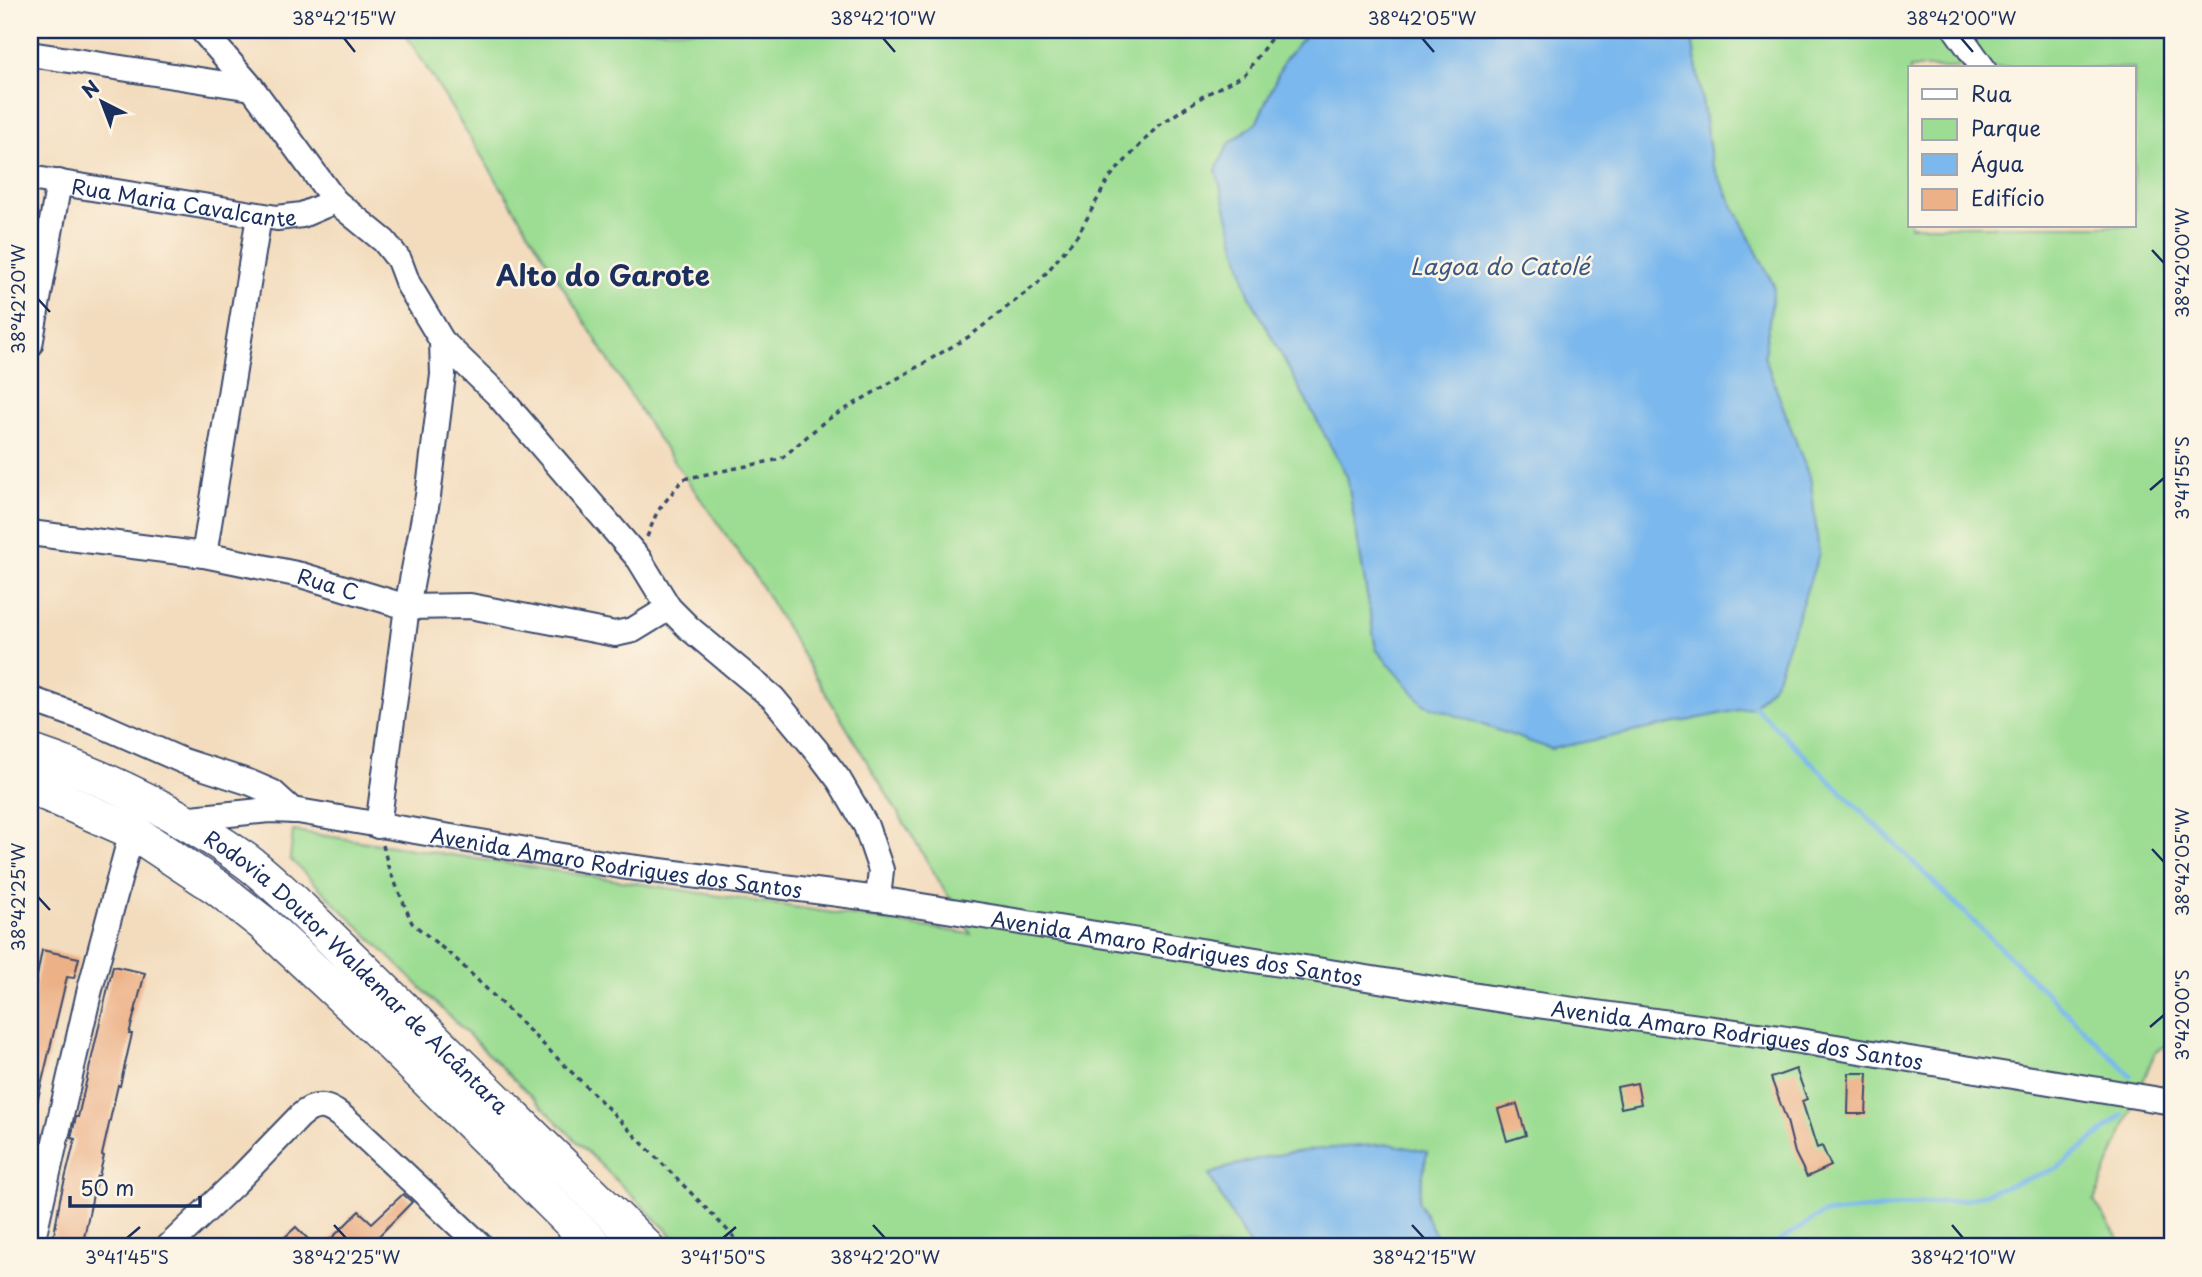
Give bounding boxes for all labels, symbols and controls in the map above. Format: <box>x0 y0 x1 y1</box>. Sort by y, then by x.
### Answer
text: 38°42'15"W <box>292 4 397 31</box>
text: 38°42'10"W <box>830 4 936 31</box>
text: 38°42'05"W <box>1368 4 1477 31</box>
text: 38°42'00"W <box>1906 4 2017 31</box>
north arrow <box>66 66 136 136</box>
legend <box>1908 66 2136 228</box>
text: N <box>75 73 105 104</box>
text: Rua <box>1971 77 2012 109</box>
text: Parque <box>1971 111 2041 143</box>
text: Água <box>1971 147 2024 179</box>
street label: Rua Maria Cavalcante <box>69 169 298 234</box>
text: Edifício <box>1971 181 2045 213</box>
text: 38°42'00"W <box>2168 207 2195 318</box>
text: 38°42'20"W <box>4 244 31 354</box>
water label: Lagoa do Catolé <box>1410 248 1591 283</box>
district label: Alto do Garote <box>496 253 710 296</box>
text: 3°41'55"S <box>2168 436 2195 520</box>
street label: Rua C <box>294 559 363 608</box>
text: 38°42'05"W <box>2168 807 2195 916</box>
street label: Avenida Amaro Rodrigues dos Santos <box>428 818 804 905</box>
street label: Rodovia Doutor Waldemar de Alcântara <box>198 821 517 1121</box>
text: 38°42'25"W <box>4 842 31 951</box>
street label: Avenida Amaro Rodrigues dos Santos <box>989 902 1365 993</box>
text: 3°42'00"S <box>2168 969 2195 1061</box>
street label: Avenida Amaro Rodrigues dos Santos <box>1549 991 1925 1077</box>
scale bar <box>70 1165 200 1209</box>
text: 50 m <box>80 1171 134 1203</box>
text: 3°41'45"S <box>85 1243 169 1270</box>
text: 38°42'25"W <box>292 1243 401 1270</box>
text: 3°41'50"S <box>680 1243 766 1270</box>
text: 38°42'20"W <box>830 1243 940 1270</box>
text: 38°42'15"W <box>1372 1243 1477 1270</box>
text: 38°42'10"W <box>1910 1243 2016 1270</box>

